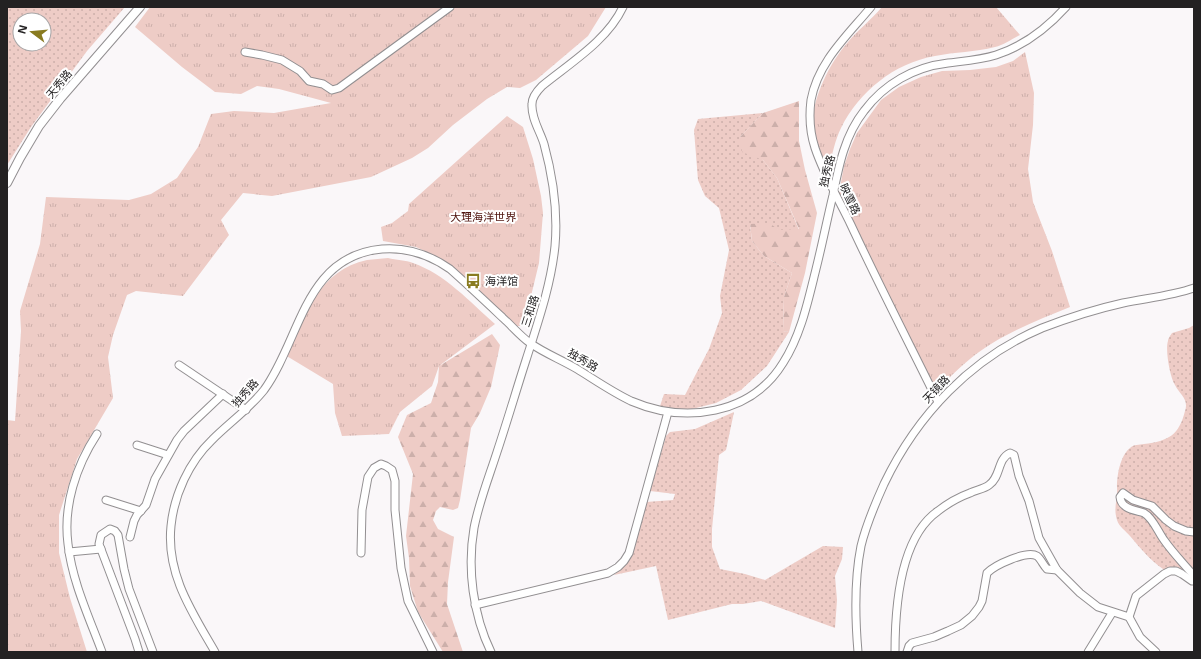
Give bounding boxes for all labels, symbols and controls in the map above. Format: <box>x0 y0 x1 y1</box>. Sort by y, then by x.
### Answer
north arrow <box>12 12 52 52</box>
text: N <box>13 23 30 35</box>
street label: 天秀路 <box>42 66 75 101</box>
street label: 独秀路 <box>815 153 838 189</box>
street label: 映雪路 <box>837 181 864 217</box>
park label: 大理海洋世界 <box>450 209 517 224</box>
bus stop icon: 海洋馆 <box>464 272 482 290</box>
place label: 海洋馆 <box>485 273 518 288</box>
street label: 三和路 <box>517 293 542 329</box>
street label: 独秀路 <box>565 345 601 374</box>
street label: 天镜路 <box>919 372 952 406</box>
street label: 独秀路 <box>228 375 261 410</box>

